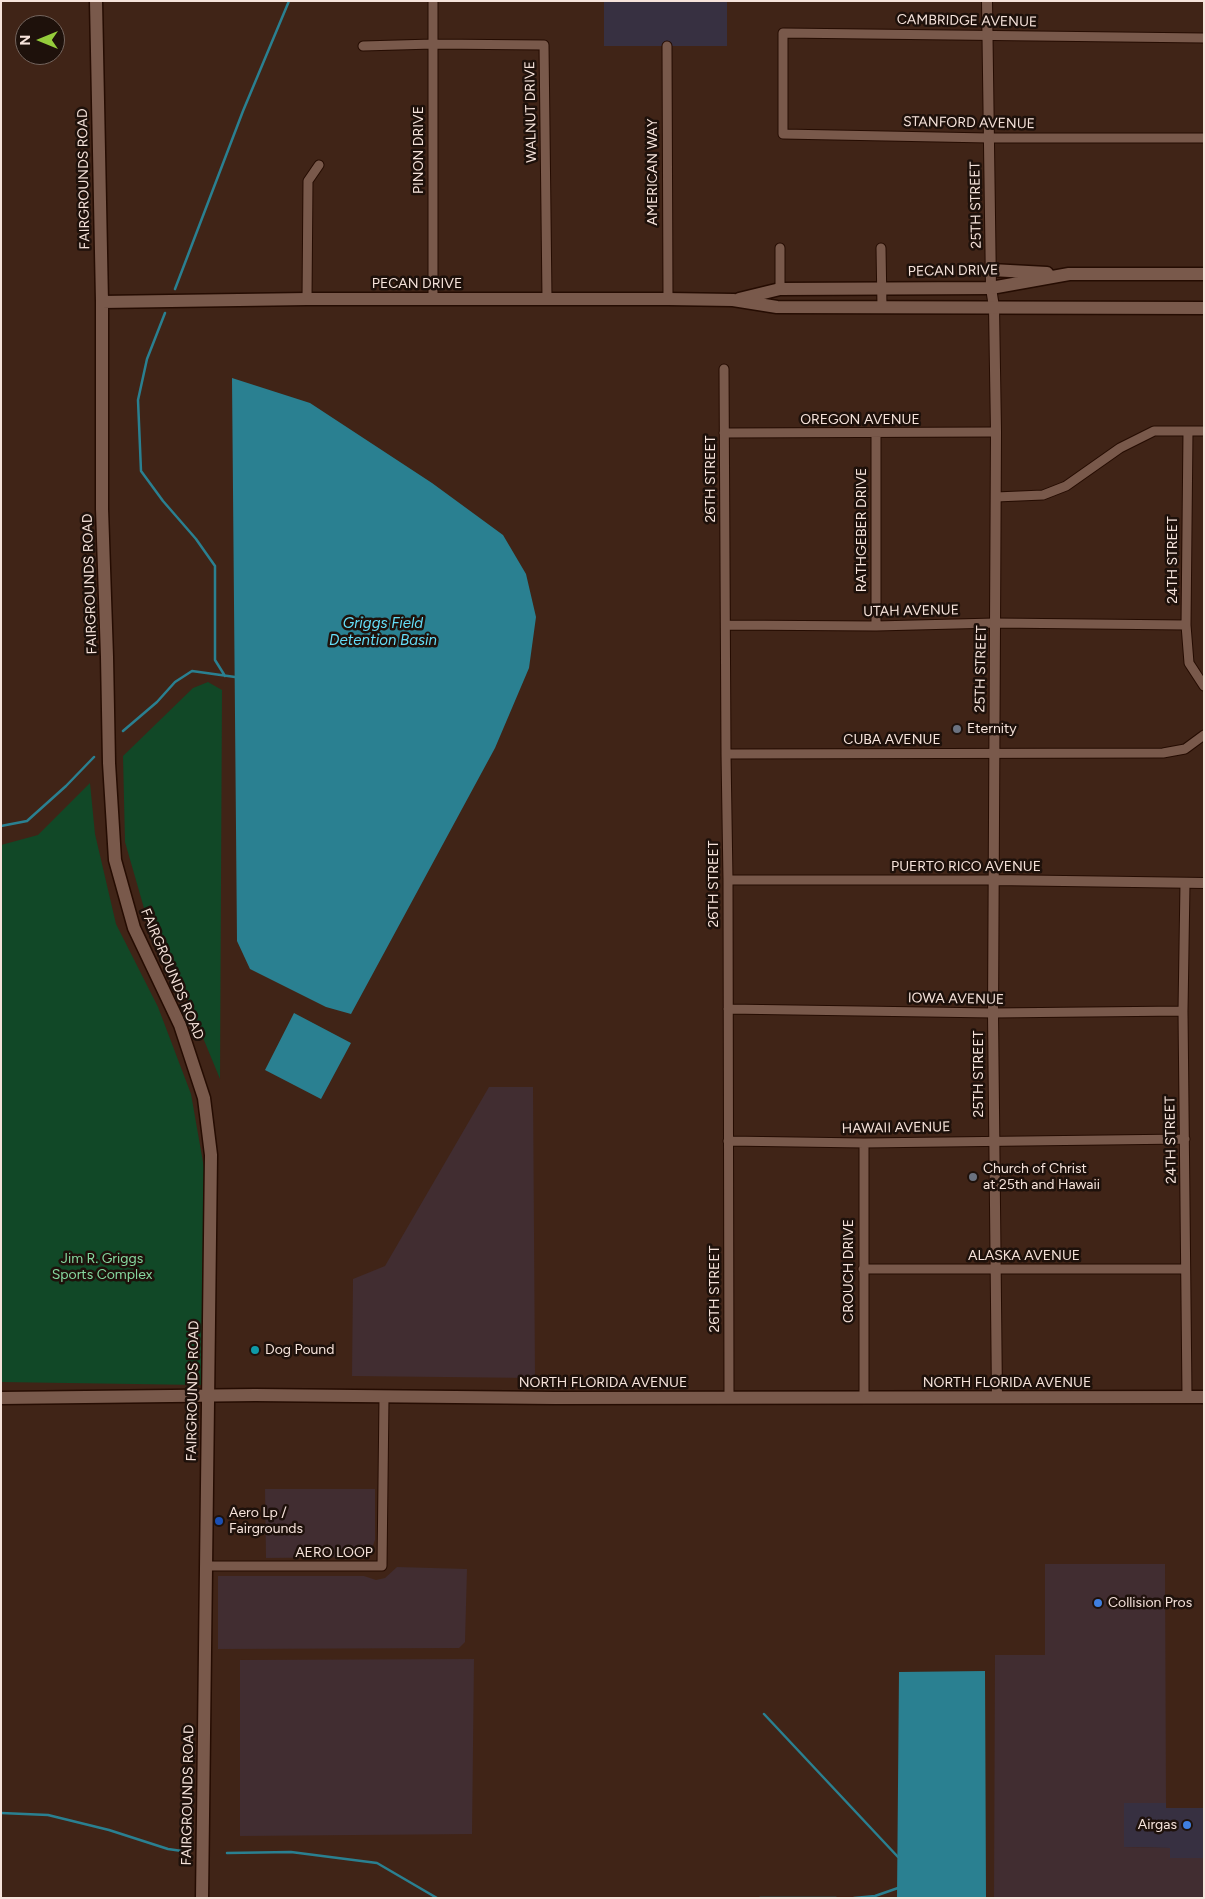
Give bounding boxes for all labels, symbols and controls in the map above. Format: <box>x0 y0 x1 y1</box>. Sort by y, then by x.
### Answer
street label: CAMBRIDGE AVENUE <box>897 11 1037 31</box>
north arrow <box>15 15 65 65</box>
text: N <box>17 35 34 45</box>
street label: WALNUT DRIVE <box>522 61 540 163</box>
street label: PINON DRIVE <box>411 106 427 194</box>
street label: FAIRGROUNDS ROAD <box>74 108 94 250</box>
street label: STANFORD AVENUE <box>903 113 1035 133</box>
street label: AMERICAN WAY <box>645 119 661 225</box>
street label: 25TH STREET <box>967 161 985 249</box>
street label: PECAN DRIVE <box>908 262 998 280</box>
street label: PECAN DRIVE <box>372 276 462 292</box>
street label: OREGON AVENUE <box>800 412 920 428</box>
street label: 26TH STREET <box>703 436 719 522</box>
street label: RATHGEBER DRIVE <box>854 468 870 592</box>
street label: FAIRGROUNDS ROAD <box>79 513 101 655</box>
street label: 24TH STREET <box>1165 516 1181 604</box>
street label: UTAH AVENUE <box>863 602 959 620</box>
water label: Griggs Field Detention Basin <box>329 615 437 650</box>
street label: 25TH STREET <box>972 625 990 713</box>
place label: Eternity <box>967 721 1017 737</box>
marker: Eternity <box>951 723 963 735</box>
street label: CUBA AVENUE <box>843 732 941 748</box>
street label: 26TH STREET <box>706 841 722 927</box>
street label: PUERTO RICO AVENUE <box>891 859 1041 875</box>
street label: FAIRGROUNDS ROAD <box>137 906 207 1042</box>
street label: IOWA AVENUE <box>908 990 1004 1008</box>
street label: 25TH STREET <box>971 1031 987 1117</box>
street label: 24TH STREET <box>1162 1096 1180 1184</box>
street label: HAWAII AVENUE <box>841 1119 951 1137</box>
place label: Church of Christ at 25th and Hawaii <box>983 1161 1100 1194</box>
marker: Church of Christ at 25th and Hawaii <box>967 1171 979 1183</box>
street label: CROUCH DRIVE <box>841 1219 857 1323</box>
street label: 26TH STREET <box>707 1246 723 1332</box>
street label: ALASKA AVENUE <box>968 1248 1080 1264</box>
park label: Jim R. Griggs Sports Complex <box>52 1251 152 1284</box>
street label: FAIRGROUNDS ROAD <box>183 1320 203 1462</box>
place label: Dog Pound <box>265 1342 334 1358</box>
marker: Dog Pound <box>249 1344 261 1356</box>
street label: NORTH FLORIDA AVENUE <box>519 1375 687 1391</box>
street label: NORTH FLORIDA AVENUE <box>923 1375 1091 1391</box>
place label: Aero Lp / Fairgrounds <box>229 1505 303 1538</box>
marker: Aero Lp / Fairgrounds <box>213 1515 225 1527</box>
street label: AERO LOOP <box>295 1545 373 1561</box>
place label: Collision Pros <box>1108 1595 1192 1611</box>
marker: Collision Pros <box>1092 1597 1104 1609</box>
street label: FAIRGROUNDS ROAD <box>178 1724 198 1866</box>
place label: Airgas <box>1138 1817 1177 1833</box>
marker: Airgas <box>1181 1819 1193 1831</box>

